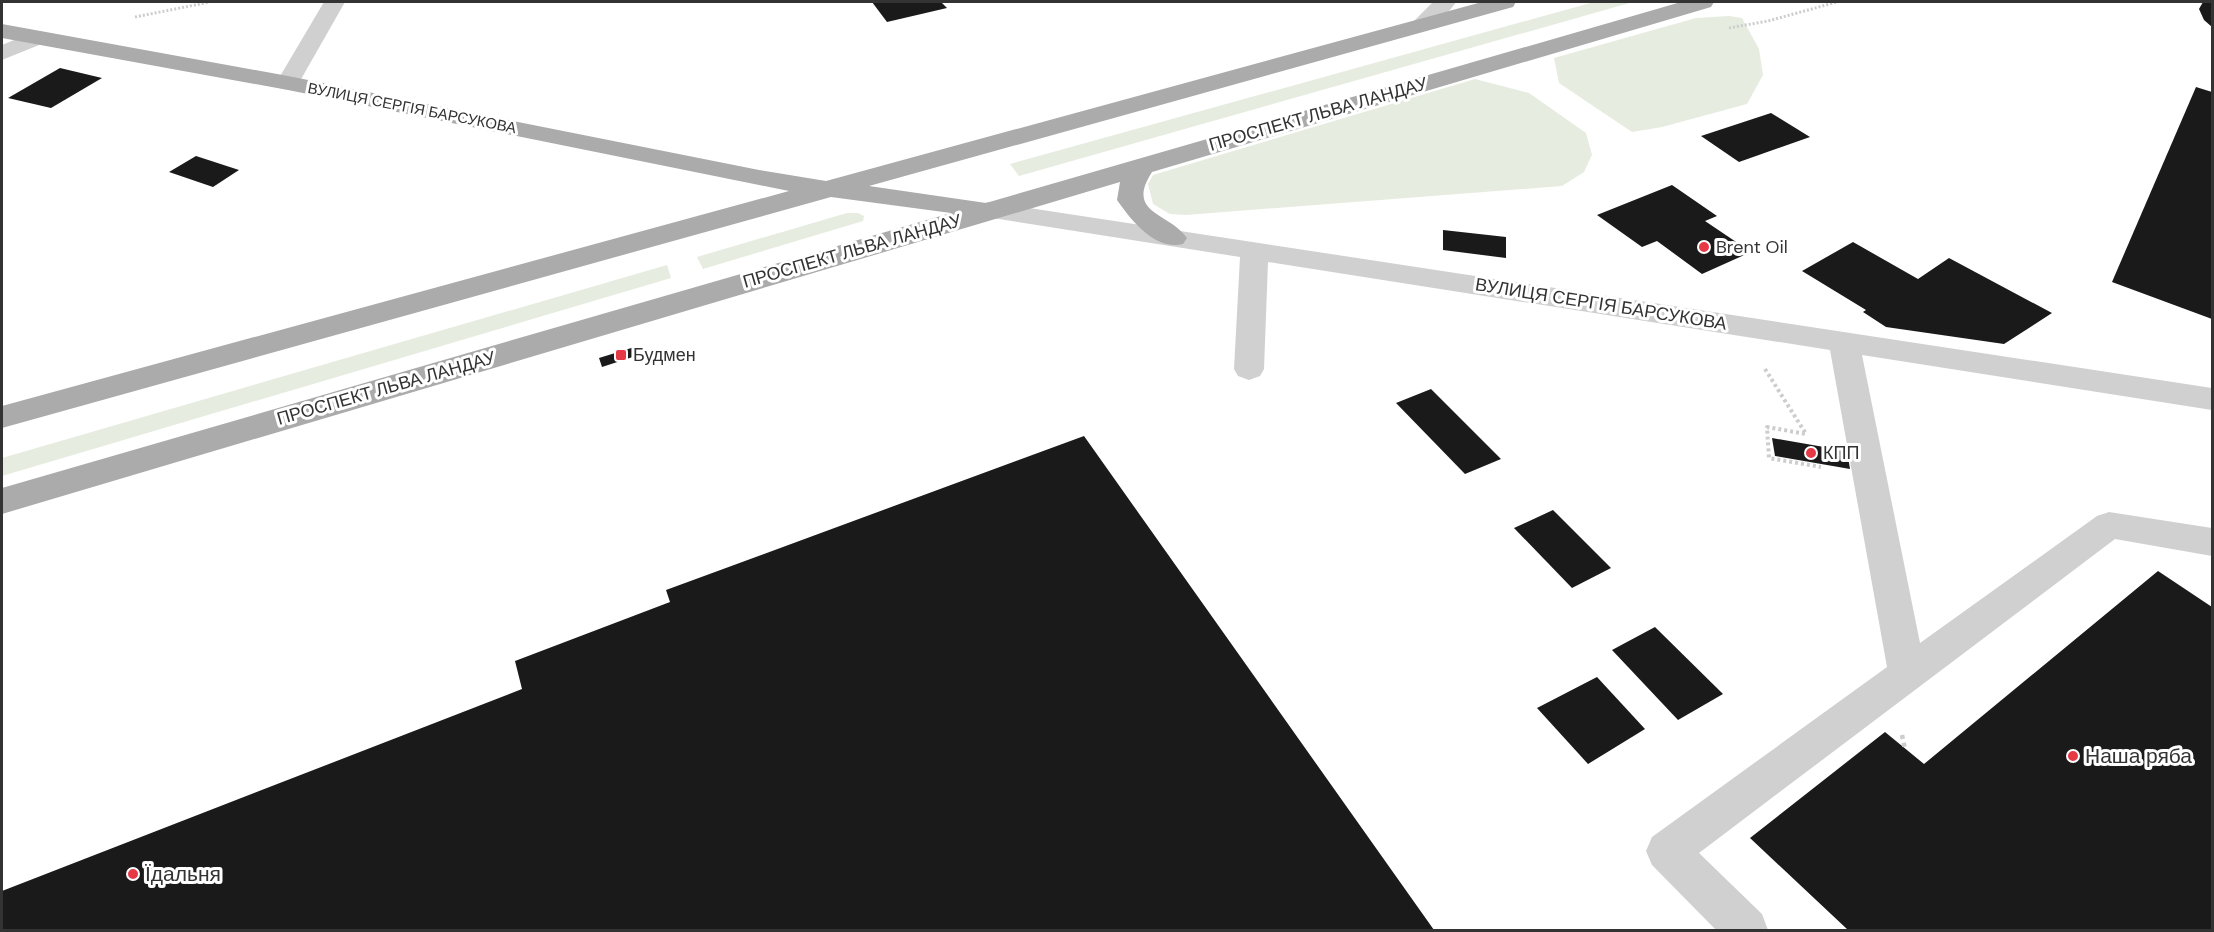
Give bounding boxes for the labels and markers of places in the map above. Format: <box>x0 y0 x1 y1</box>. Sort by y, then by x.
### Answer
place label: Brent Oil <box>1716 235 1788 259</box>
marker: Brent Oil <box>1697 240 1711 254</box>
place label: Будмен <box>633 343 696 367</box>
marker: Будмен <box>614 348 628 362</box>
place label: КПП <box>1823 441 1859 465</box>
marker: КПП <box>1804 446 1818 460</box>
place label: Наша ряба <box>2085 742 2192 770</box>
marker: Наша ряба <box>2066 749 2080 763</box>
place label: Їдальня <box>145 860 221 888</box>
marker: Їдальня <box>126 867 140 881</box>

